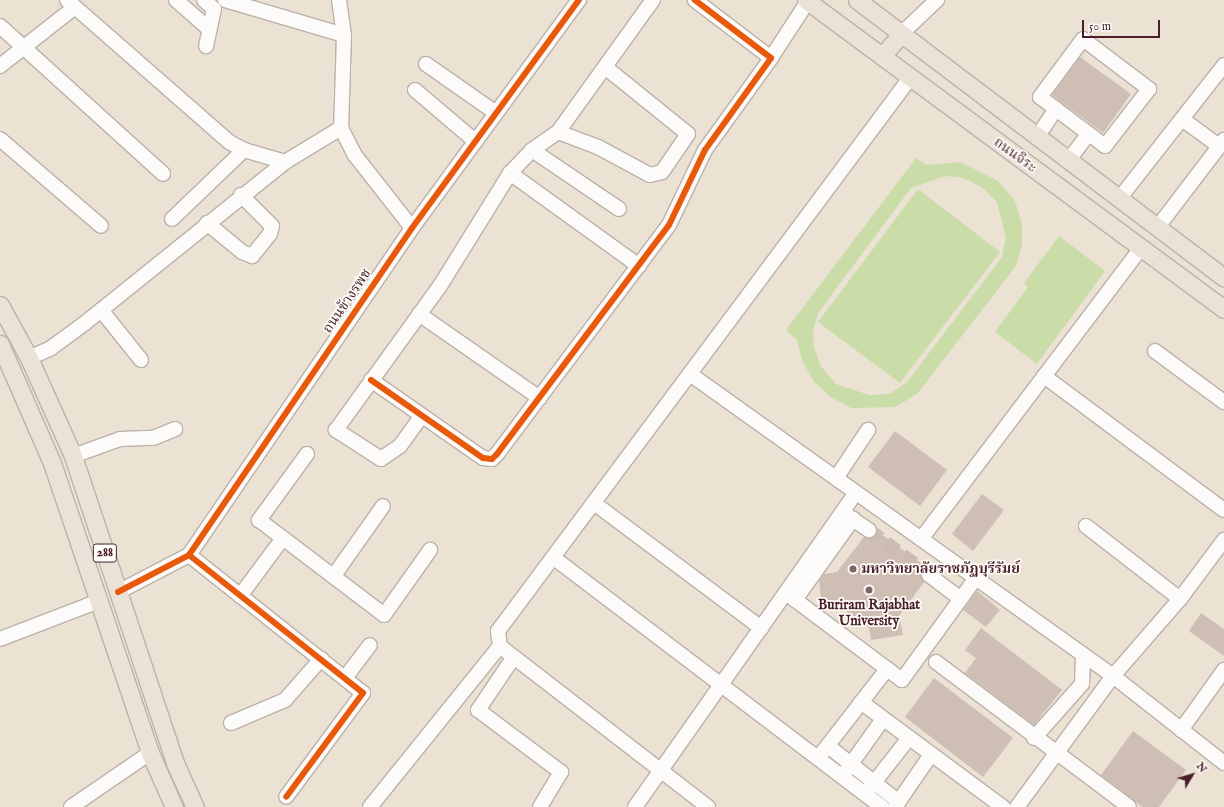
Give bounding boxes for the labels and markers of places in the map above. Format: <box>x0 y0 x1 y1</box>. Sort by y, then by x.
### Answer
place label: มหาวิทยาลัยราชภัฏบุรีรัมย์ <box>861 561 1020 577</box>
marker: มหาวิทยาลัยราชภัฏบุรีรัมย์ <box>848 564 858 574</box>
marker: Buriram Rajabhat University <box>864 585 874 595</box>
place label: Buriram Rajabhat University <box>818 597 920 630</box>

